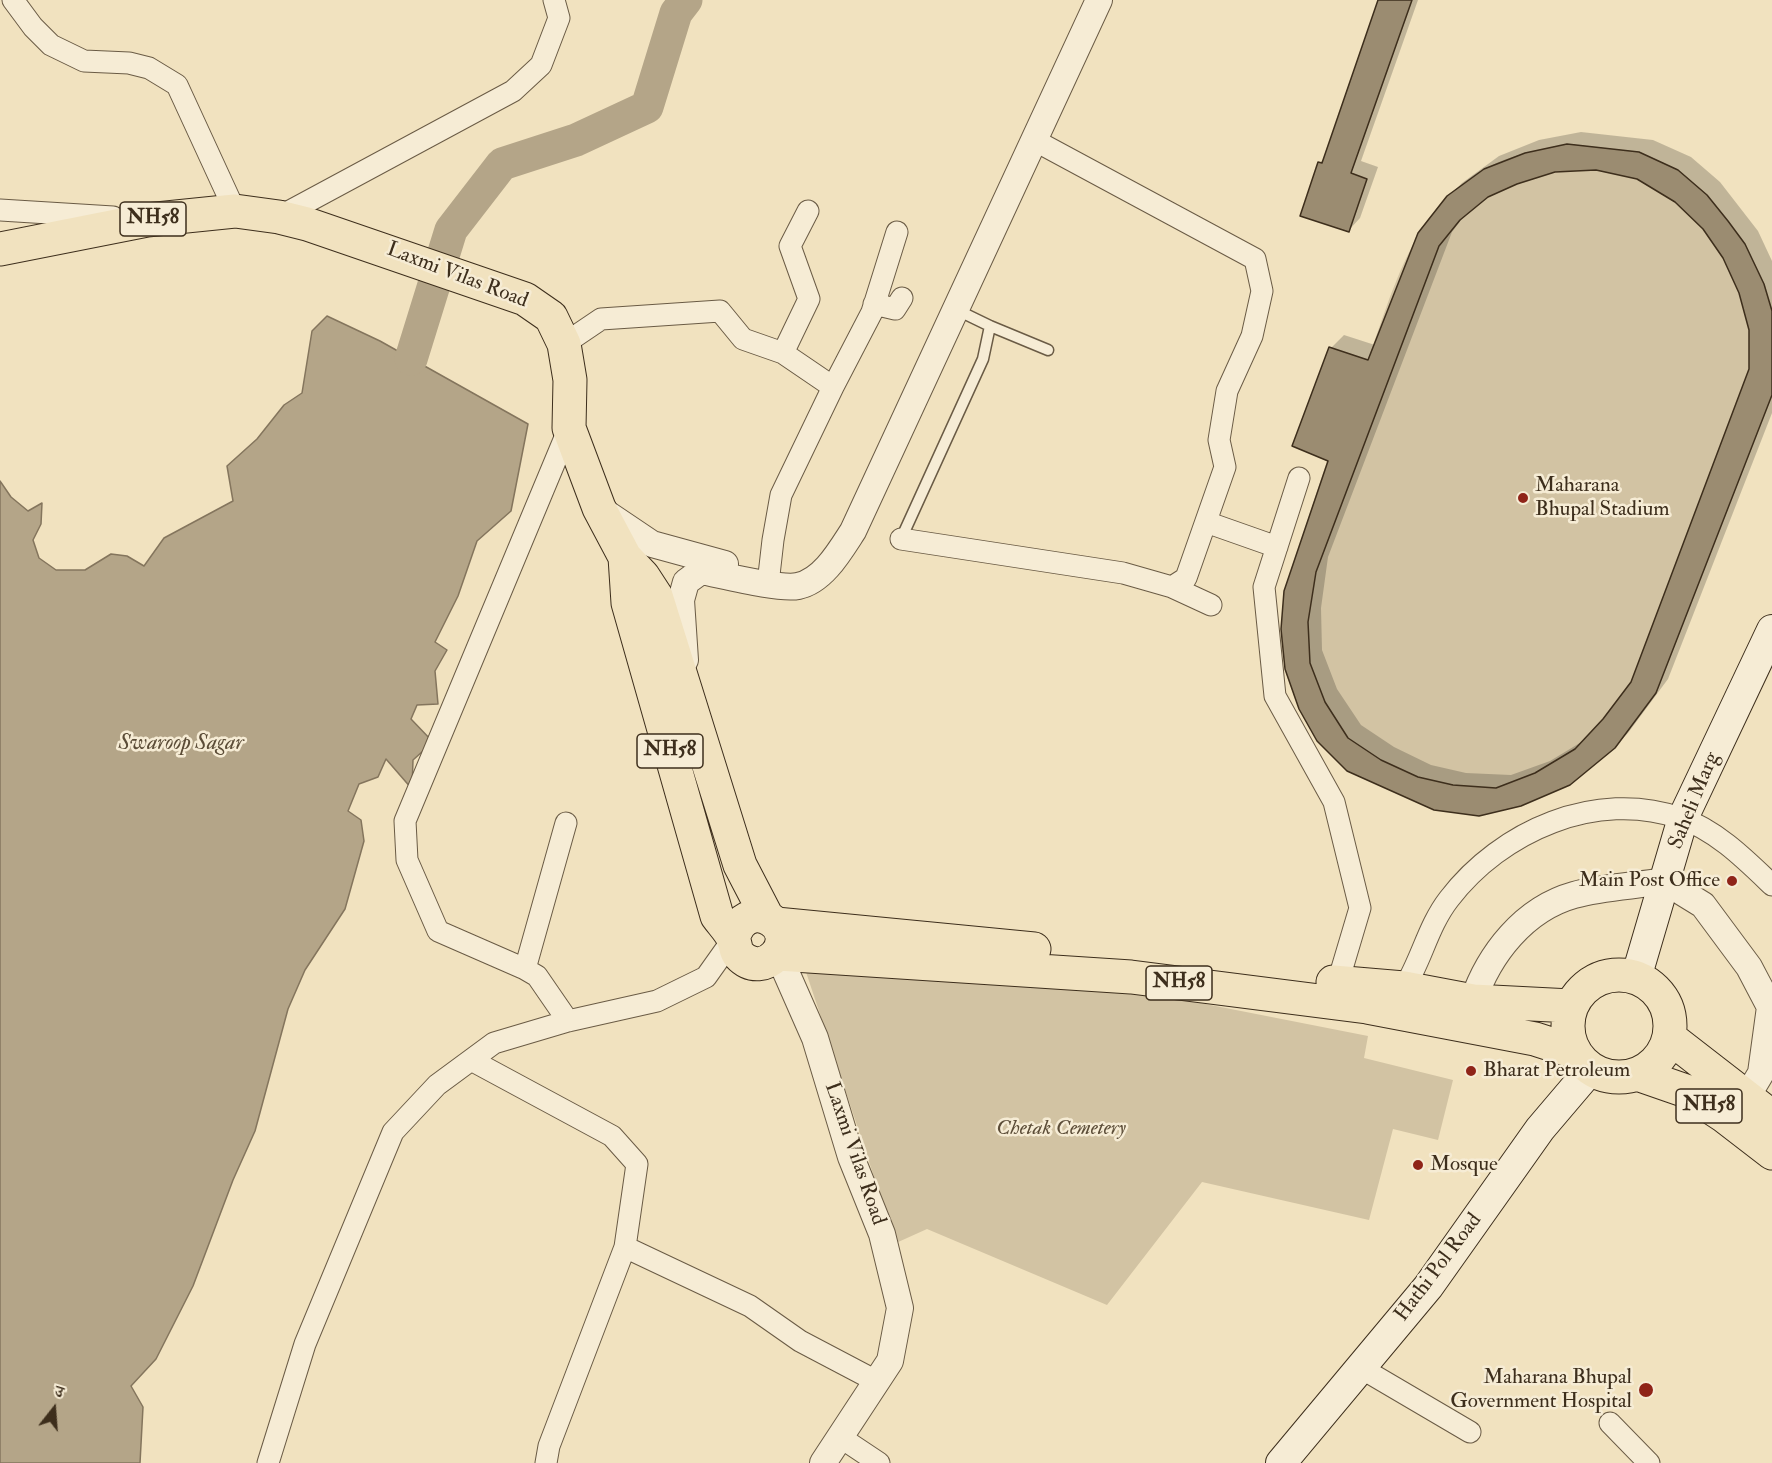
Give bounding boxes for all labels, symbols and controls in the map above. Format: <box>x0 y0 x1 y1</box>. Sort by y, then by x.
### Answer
road number: NH58 <box>120 202 186 236</box>
street label: Laxmi Vilas Road <box>383 237 531 315</box>
place label: Maharana Bhupal Stadium <box>1535 473 1670 523</box>
marker: Maharana Bhupal Stadium <box>1516 491 1530 505</box>
water label: Swaroop Sagar <box>118 731 244 757</box>
road number: NH58 <box>637 734 703 768</box>
street label: Saheli Marg <box>1664 749 1726 853</box>
place label: Main Post Office <box>1579 868 1720 894</box>
marker: Main Post Office <box>1725 874 1739 888</box>
road number: NH58 <box>1146 966 1212 1000</box>
place label: Bharat Petroleum <box>1483 1058 1630 1084</box>
marker: Bharat Petroleum <box>1464 1064 1478 1078</box>
street label: Laxmi Vilas Road <box>818 1079 890 1229</box>
road number: NH58 <box>1676 1089 1742 1123</box>
park label: Chetak Cemetery <box>996 1116 1126 1142</box>
place label: Mosque <box>1430 1152 1498 1178</box>
marker: Mosque <box>1411 1158 1425 1172</box>
street label: Hathi Pol Road <box>1390 1209 1488 1327</box>
place label: Maharana Bhupal Government Hospital <box>1450 1365 1632 1415</box>
north arrow <box>24 1379 84 1439</box>
text: उ <box>52 1381 66 1403</box>
marker: Maharana Bhupal Government Hospital <box>1637 1381 1655 1399</box>

